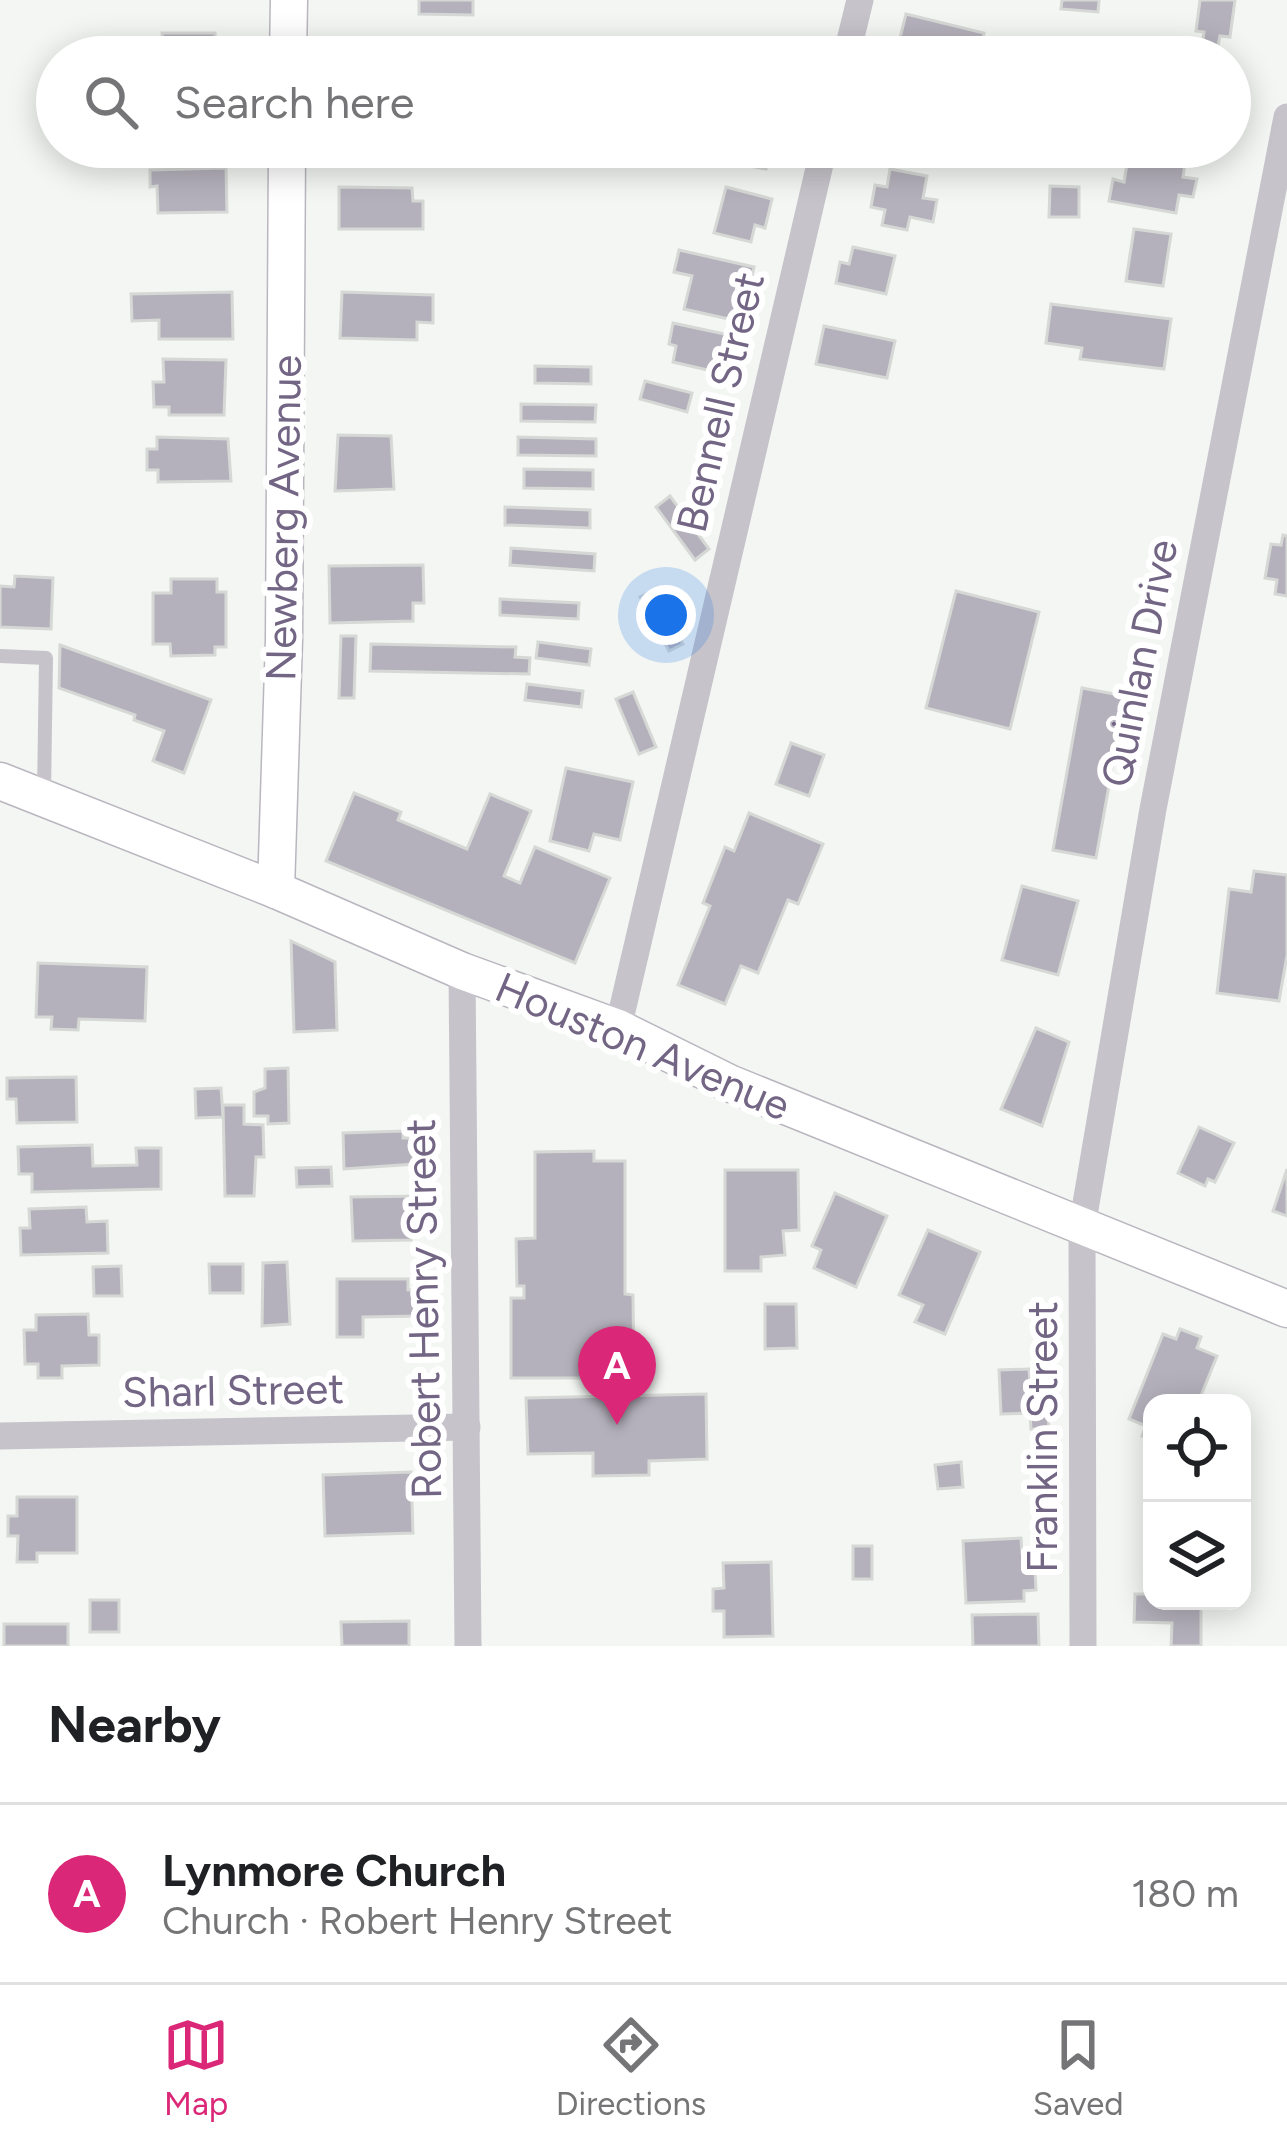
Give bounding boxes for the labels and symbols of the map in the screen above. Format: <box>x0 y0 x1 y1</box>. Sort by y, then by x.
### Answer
street label: Bennell Street <box>666 267 775 537</box>
street label: Newberg Avenue <box>255 354 312 682</box>
street label: Quinlan Drive <box>1091 535 1188 791</box>
your location <box>636 585 696 645</box>
street label: Houston Avenue <box>488 961 798 1131</box>
street label: Robert Henry Street <box>395 1118 452 1500</box>
street label: Franklin Street <box>1017 1301 1068 1573</box>
pin: A <box>578 1326 656 1425</box>
street label: Sharl Street <box>122 1363 344 1418</box>

